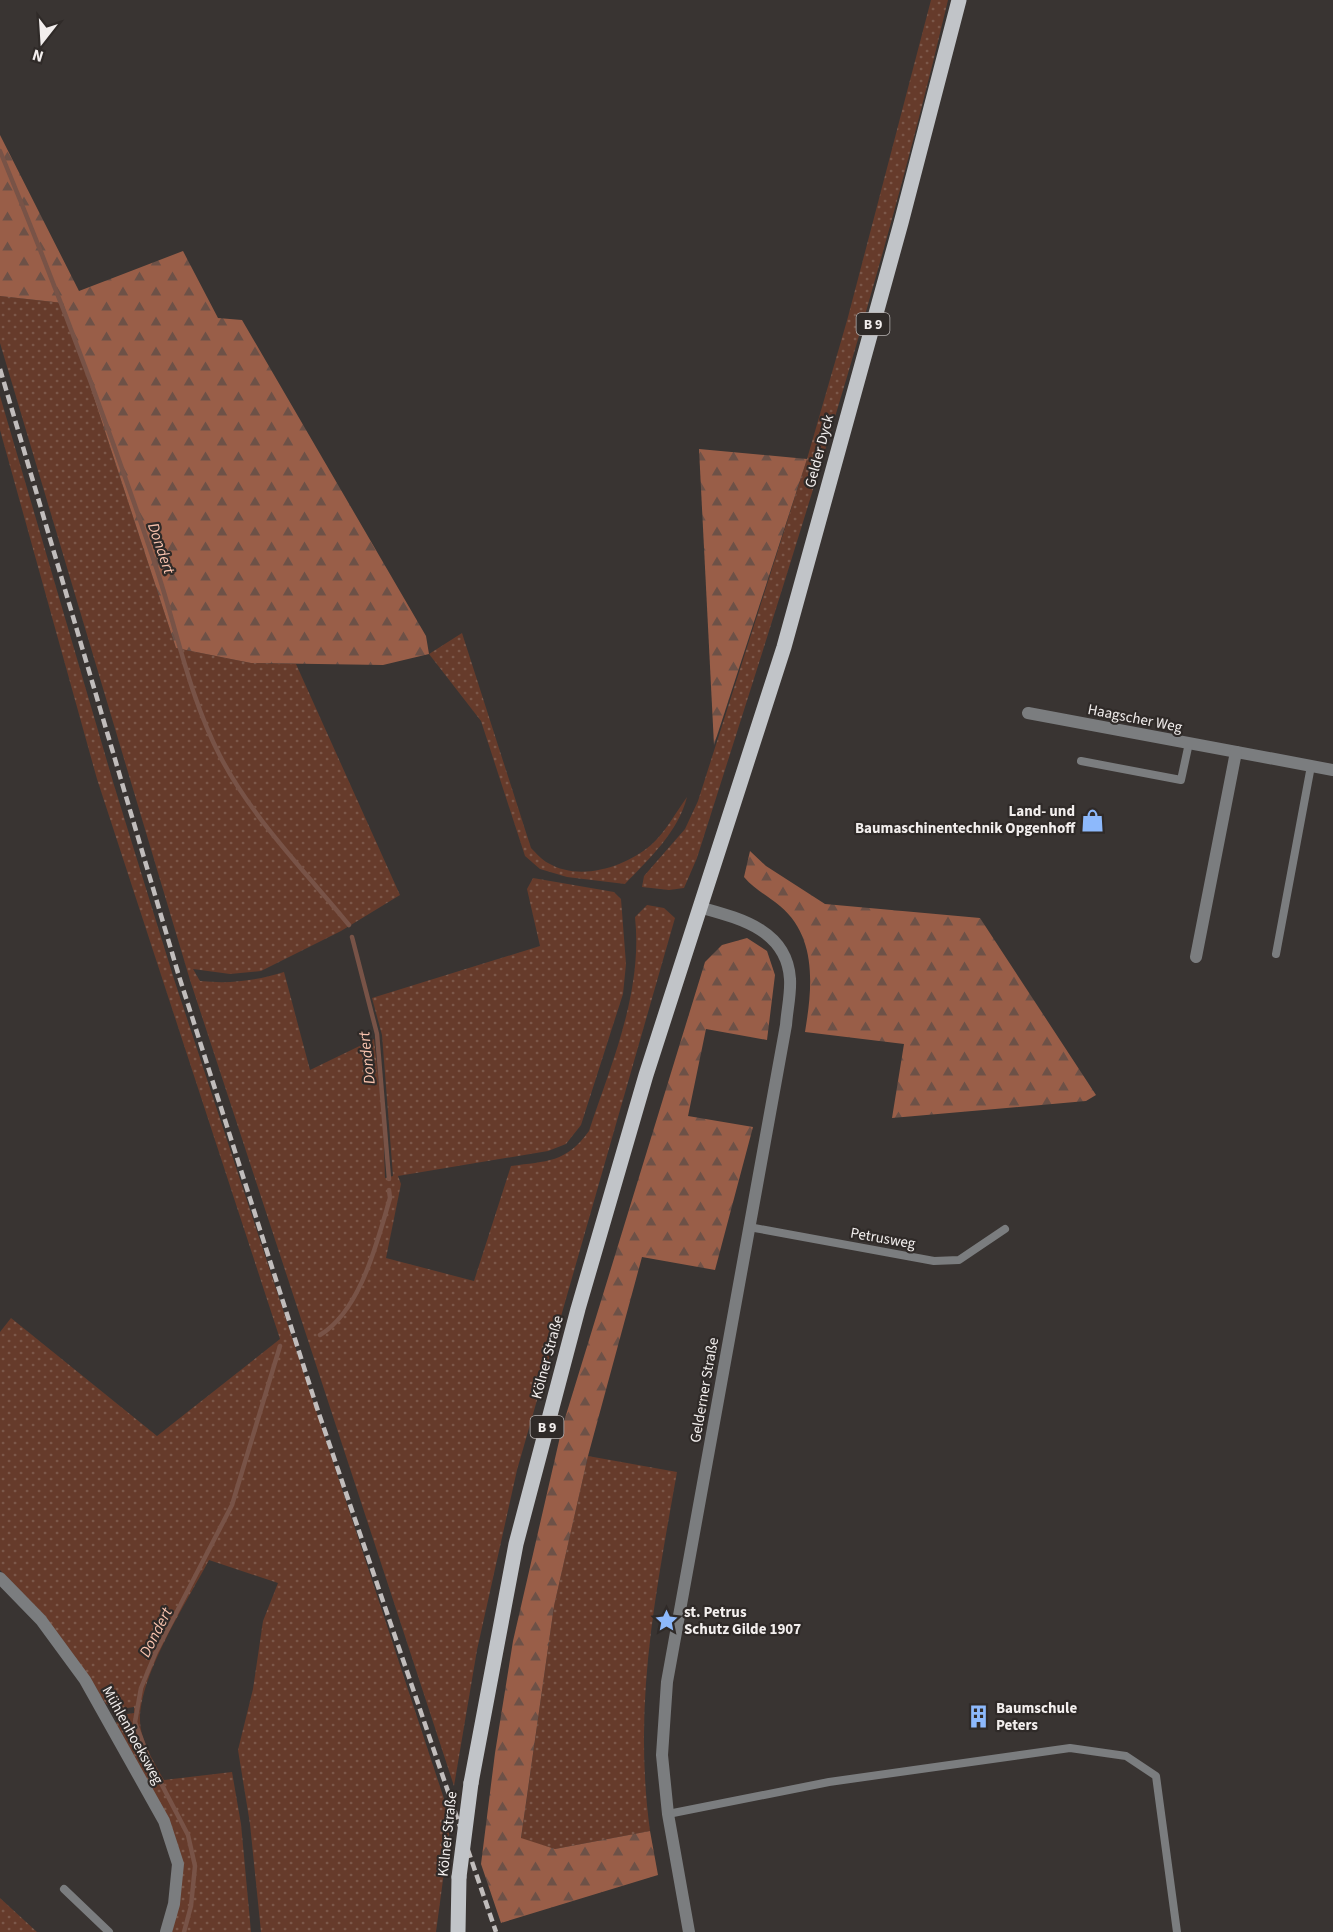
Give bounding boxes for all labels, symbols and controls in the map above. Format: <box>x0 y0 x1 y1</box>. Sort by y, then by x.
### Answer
north arrow <box>12 12 72 72</box>
text: N <box>30 43 46 67</box>
road number: B 9 <box>856 313 890 335</box>
street label: Gelder Dyck <box>800 412 839 490</box>
water label: Dondert <box>142 520 180 578</box>
street label: Haagscher Weg <box>1086 699 1184 738</box>
place label: Land- und Baumaschinentechnik Opgenhoff <box>855 801 1076 839</box>
shop icon: Land- und Baumaschinentechnik Opgenhoff <box>1080 807 1106 833</box>
water label: Dondert <box>353 1030 381 1085</box>
street label: Petrusweg <box>849 1222 918 1255</box>
street label: Kölner Straße <box>526 1313 569 1401</box>
street label: Gelderner Straße <box>685 1336 724 1444</box>
road number: B 9 <box>530 1416 564 1438</box>
place label: st. Petrus Schutz Gilde 1907 <box>684 1602 801 1640</box>
water label: Dondert <box>134 1603 178 1661</box>
place icon: st. Petrus Schutz Gilde 1907 <box>653 1608 679 1634</box>
street label: Mühlenhoeksweg <box>97 1682 169 1789</box>
place label: Baumschule Peters <box>996 1698 1077 1736</box>
building icon: Baumschule Peters <box>965 1704 991 1730</box>
street label: Kölner Straße <box>433 1790 462 1878</box>

